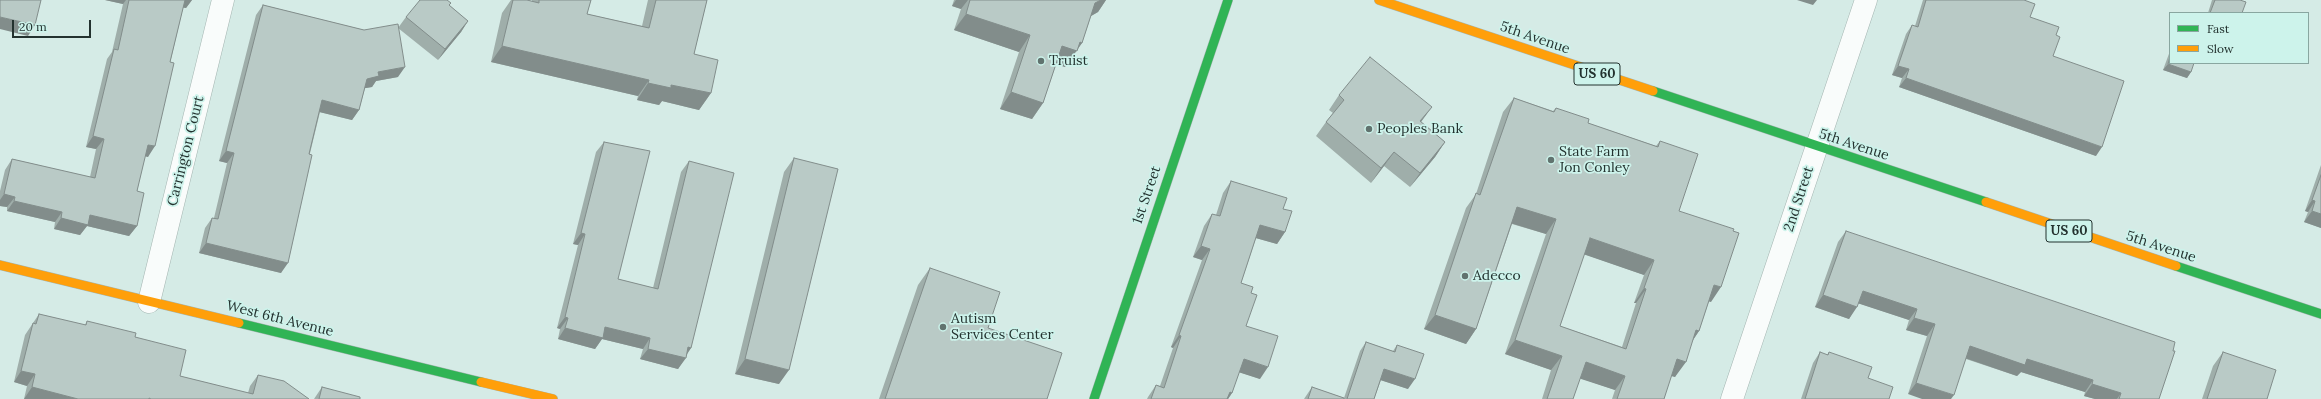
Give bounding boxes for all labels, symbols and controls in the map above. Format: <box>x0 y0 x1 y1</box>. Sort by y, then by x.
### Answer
scale bar <box>14 12 93 38</box>
legend <box>2169 12 2309 64</box>
street label: 5th Avenue <box>1498 18 1572 58</box>
text: 20 m <box>19 19 47 34</box>
text: Fast <box>2207 21 2230 36</box>
text: Slow <box>2207 41 2234 56</box>
place label: Truist <box>1049 53 1088 69</box>
marker: Truist <box>1036 56 1046 66</box>
road number: US 60 <box>1574 63 1620 85</box>
street label: Carrington Court <box>164 94 208 208</box>
place label: Peoples Bank <box>1377 121 1463 137</box>
marker: Peoples Bank <box>1364 124 1374 134</box>
street label: 5th Avenue <box>1817 126 1891 164</box>
place label: State Farm Jon Conley <box>1559 144 1630 176</box>
marker: State Farm Jon Conley <box>1546 155 1556 165</box>
street label: 1st Street <box>1129 164 1165 226</box>
street label: 2nd Street <box>1781 164 1817 234</box>
road number: US 60 <box>2046 220 2092 242</box>
street label: 5th Avenue <box>2124 228 2198 266</box>
place label: Adecco <box>1473 268 1521 284</box>
marker: Adecco <box>1460 271 1470 281</box>
street label: West 6th Avenue <box>225 298 335 340</box>
place label: Autism Services Center <box>951 311 1054 344</box>
marker: Autism Services Center <box>938 322 948 332</box>

